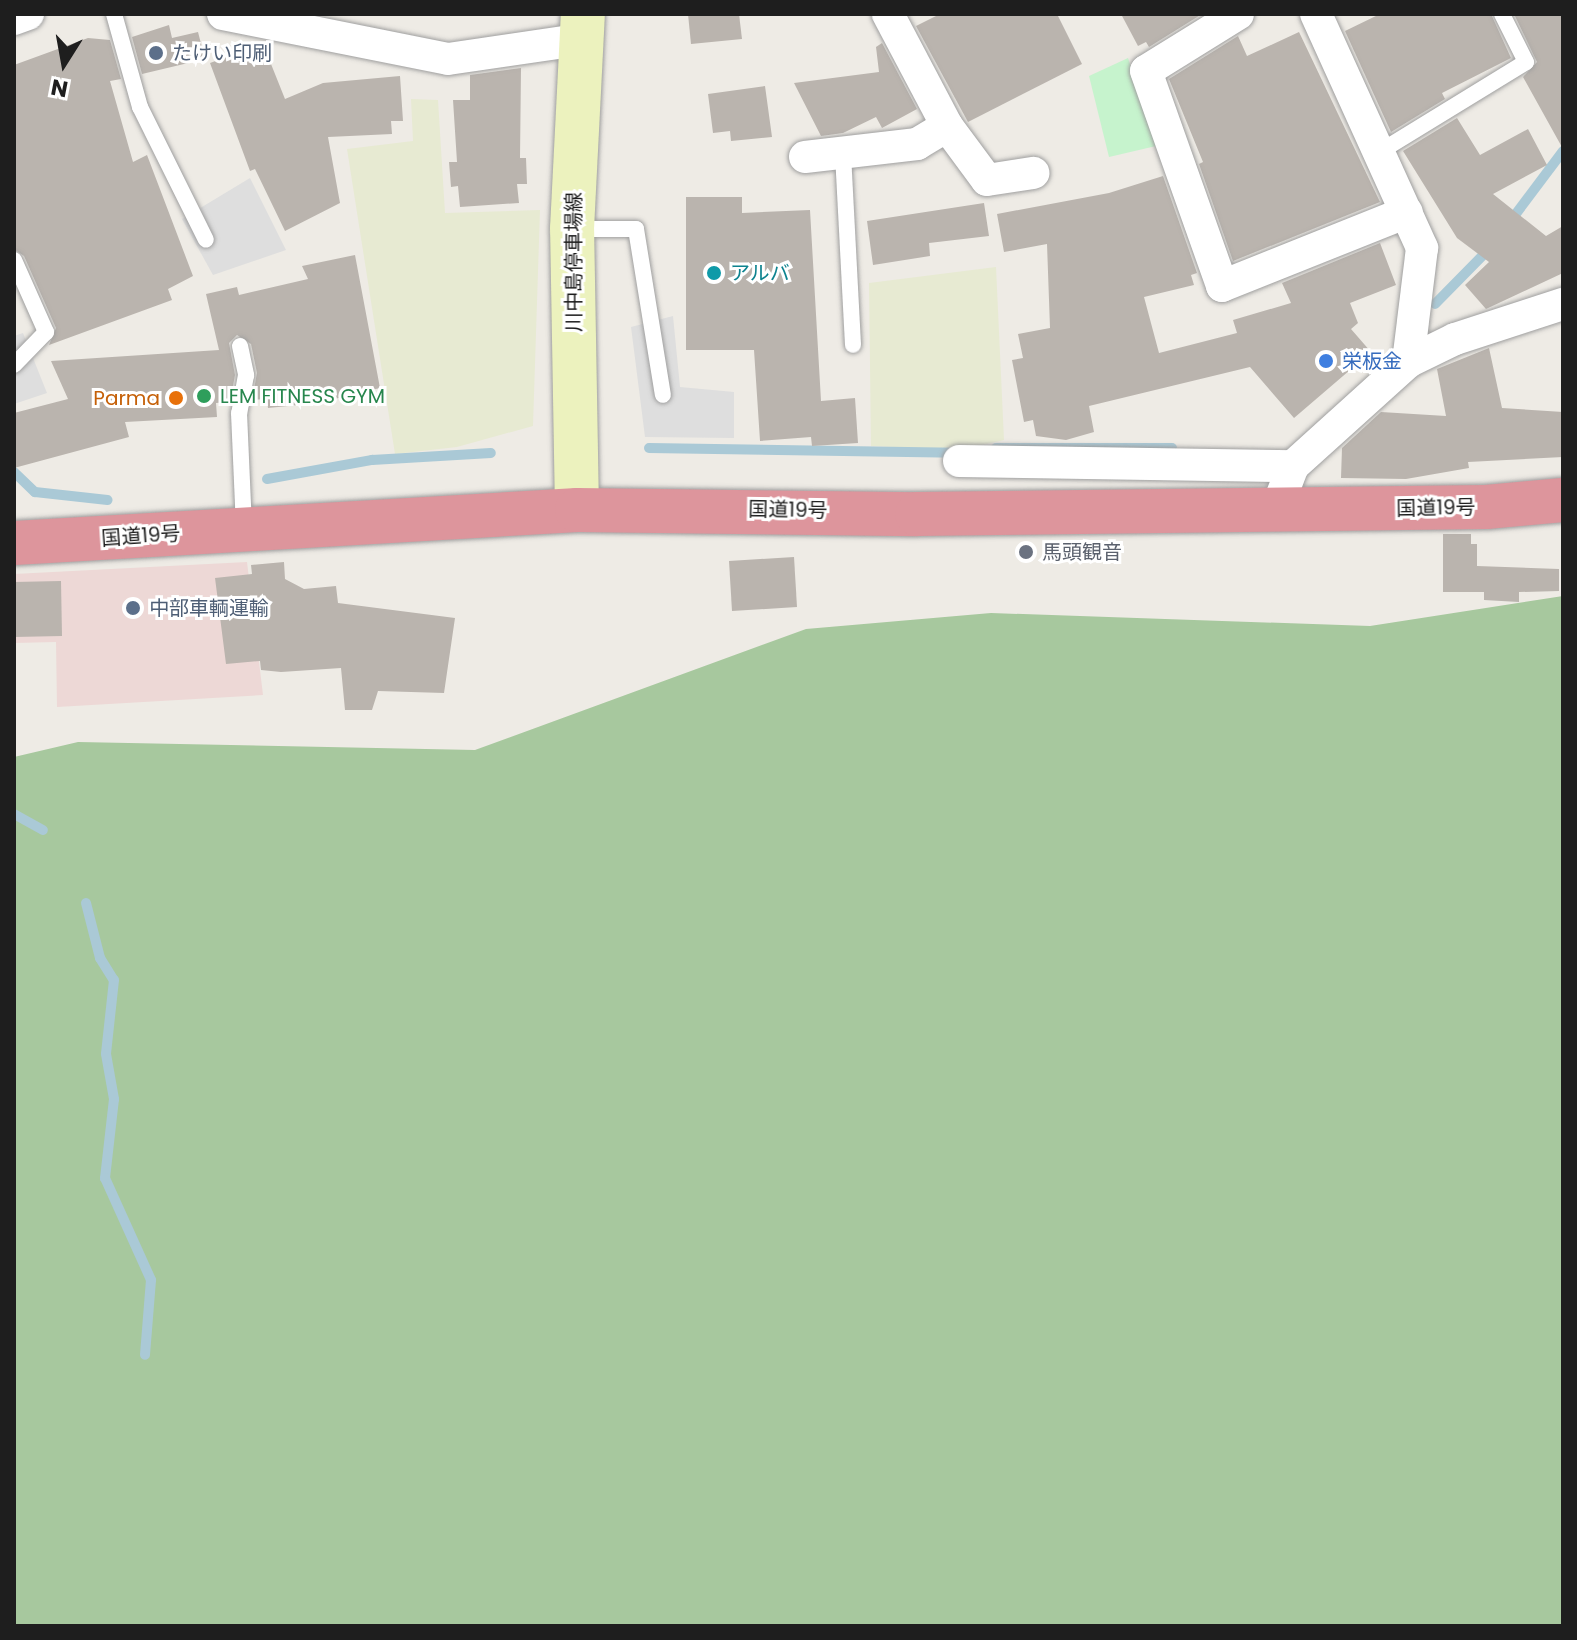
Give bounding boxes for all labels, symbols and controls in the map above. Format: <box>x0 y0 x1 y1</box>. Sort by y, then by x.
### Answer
north arrow <box>24 24 104 104</box>
place label: たけい印刷 <box>172 41 272 65</box>
marker: たけい印刷 <box>147 44 165 62</box>
text: N <box>48 71 70 105</box>
street label: 川中島停車場線 <box>562 192 586 332</box>
place label: アルバ <box>730 261 790 285</box>
marker: アルバ <box>705 264 723 282</box>
place label: 栄板金 <box>1342 349 1402 373</box>
marker: 栄板金 <box>1317 352 1335 370</box>
place label: LEM FITNESS GYM <box>220 384 385 408</box>
place label: Parma <box>93 386 160 410</box>
marker: LEM FITNESS GYM <box>195 387 213 405</box>
marker: Parma <box>167 389 185 407</box>
street label: 国道19号 <box>1396 495 1476 521</box>
street label: 国道19号 <box>748 497 828 523</box>
street label: 国道19号 <box>101 521 181 551</box>
place label: 馬頭観音 <box>1042 540 1122 564</box>
marker: 馬頭観音 <box>1017 543 1035 561</box>
place label: 中部車輌運輸 <box>149 596 269 620</box>
marker: 中部車輌運輸 <box>124 599 142 617</box>

